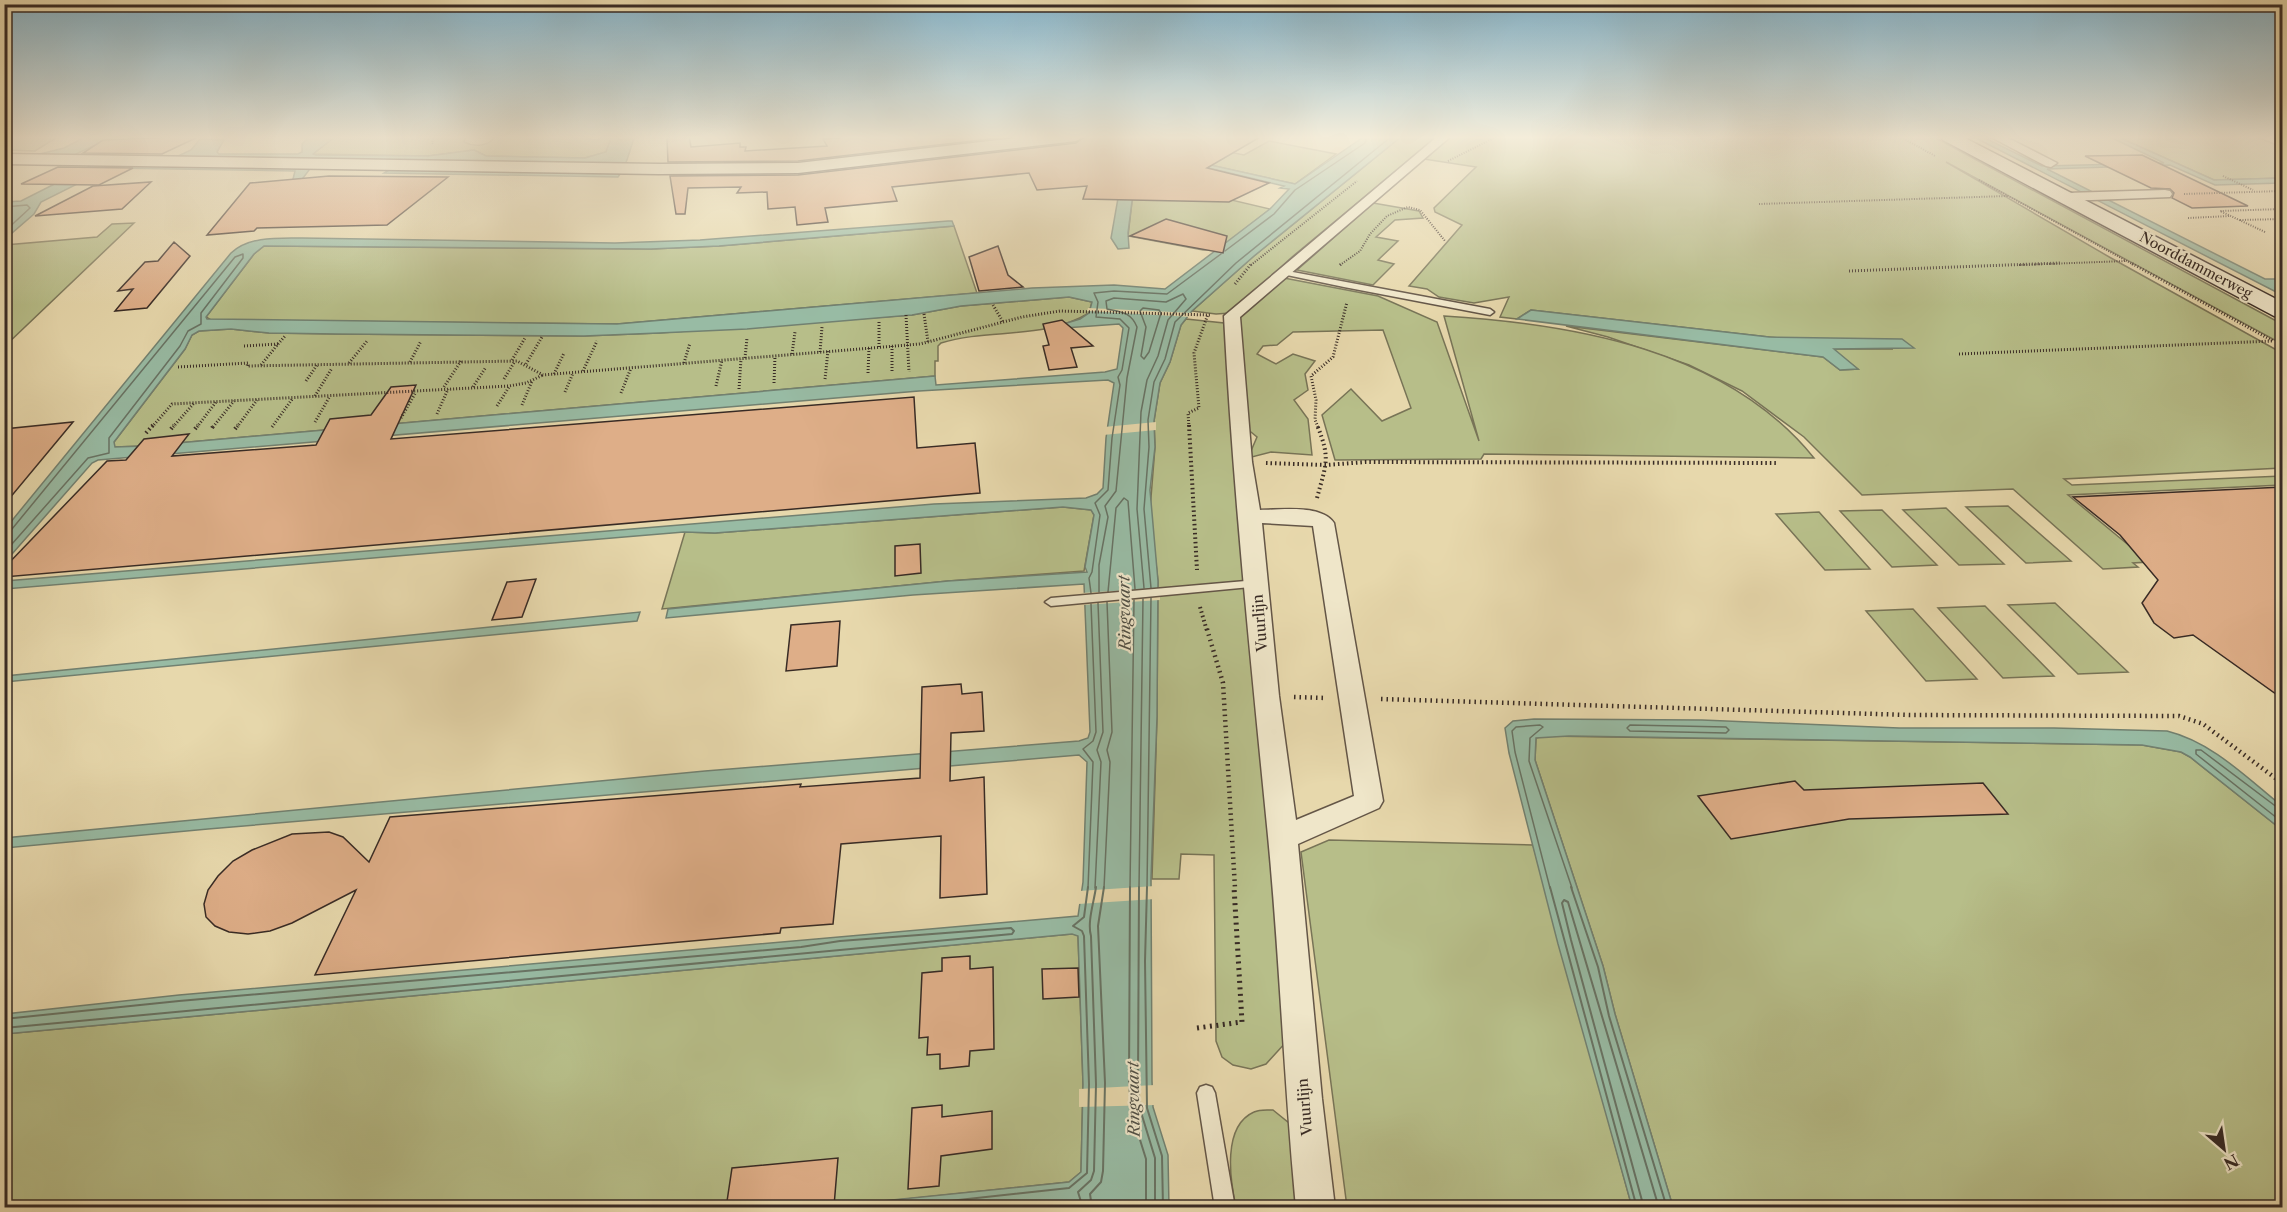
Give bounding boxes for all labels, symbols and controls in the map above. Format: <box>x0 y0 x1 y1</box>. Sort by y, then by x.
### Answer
street label: Noorddammerweg <box>2137 228 2256 303</box>
water label: Ringvaart <box>1113 574 1135 653</box>
street label: Vuurlijn <box>1247 593 1272 653</box>
water label: Ringvaart <box>1122 1060 1144 1139</box>
street label: Vuurlijn <box>1292 1077 1317 1137</box>
north arrow <box>2194 1119 2254 1179</box>
text: N <box>2220 1150 2242 1174</box>

